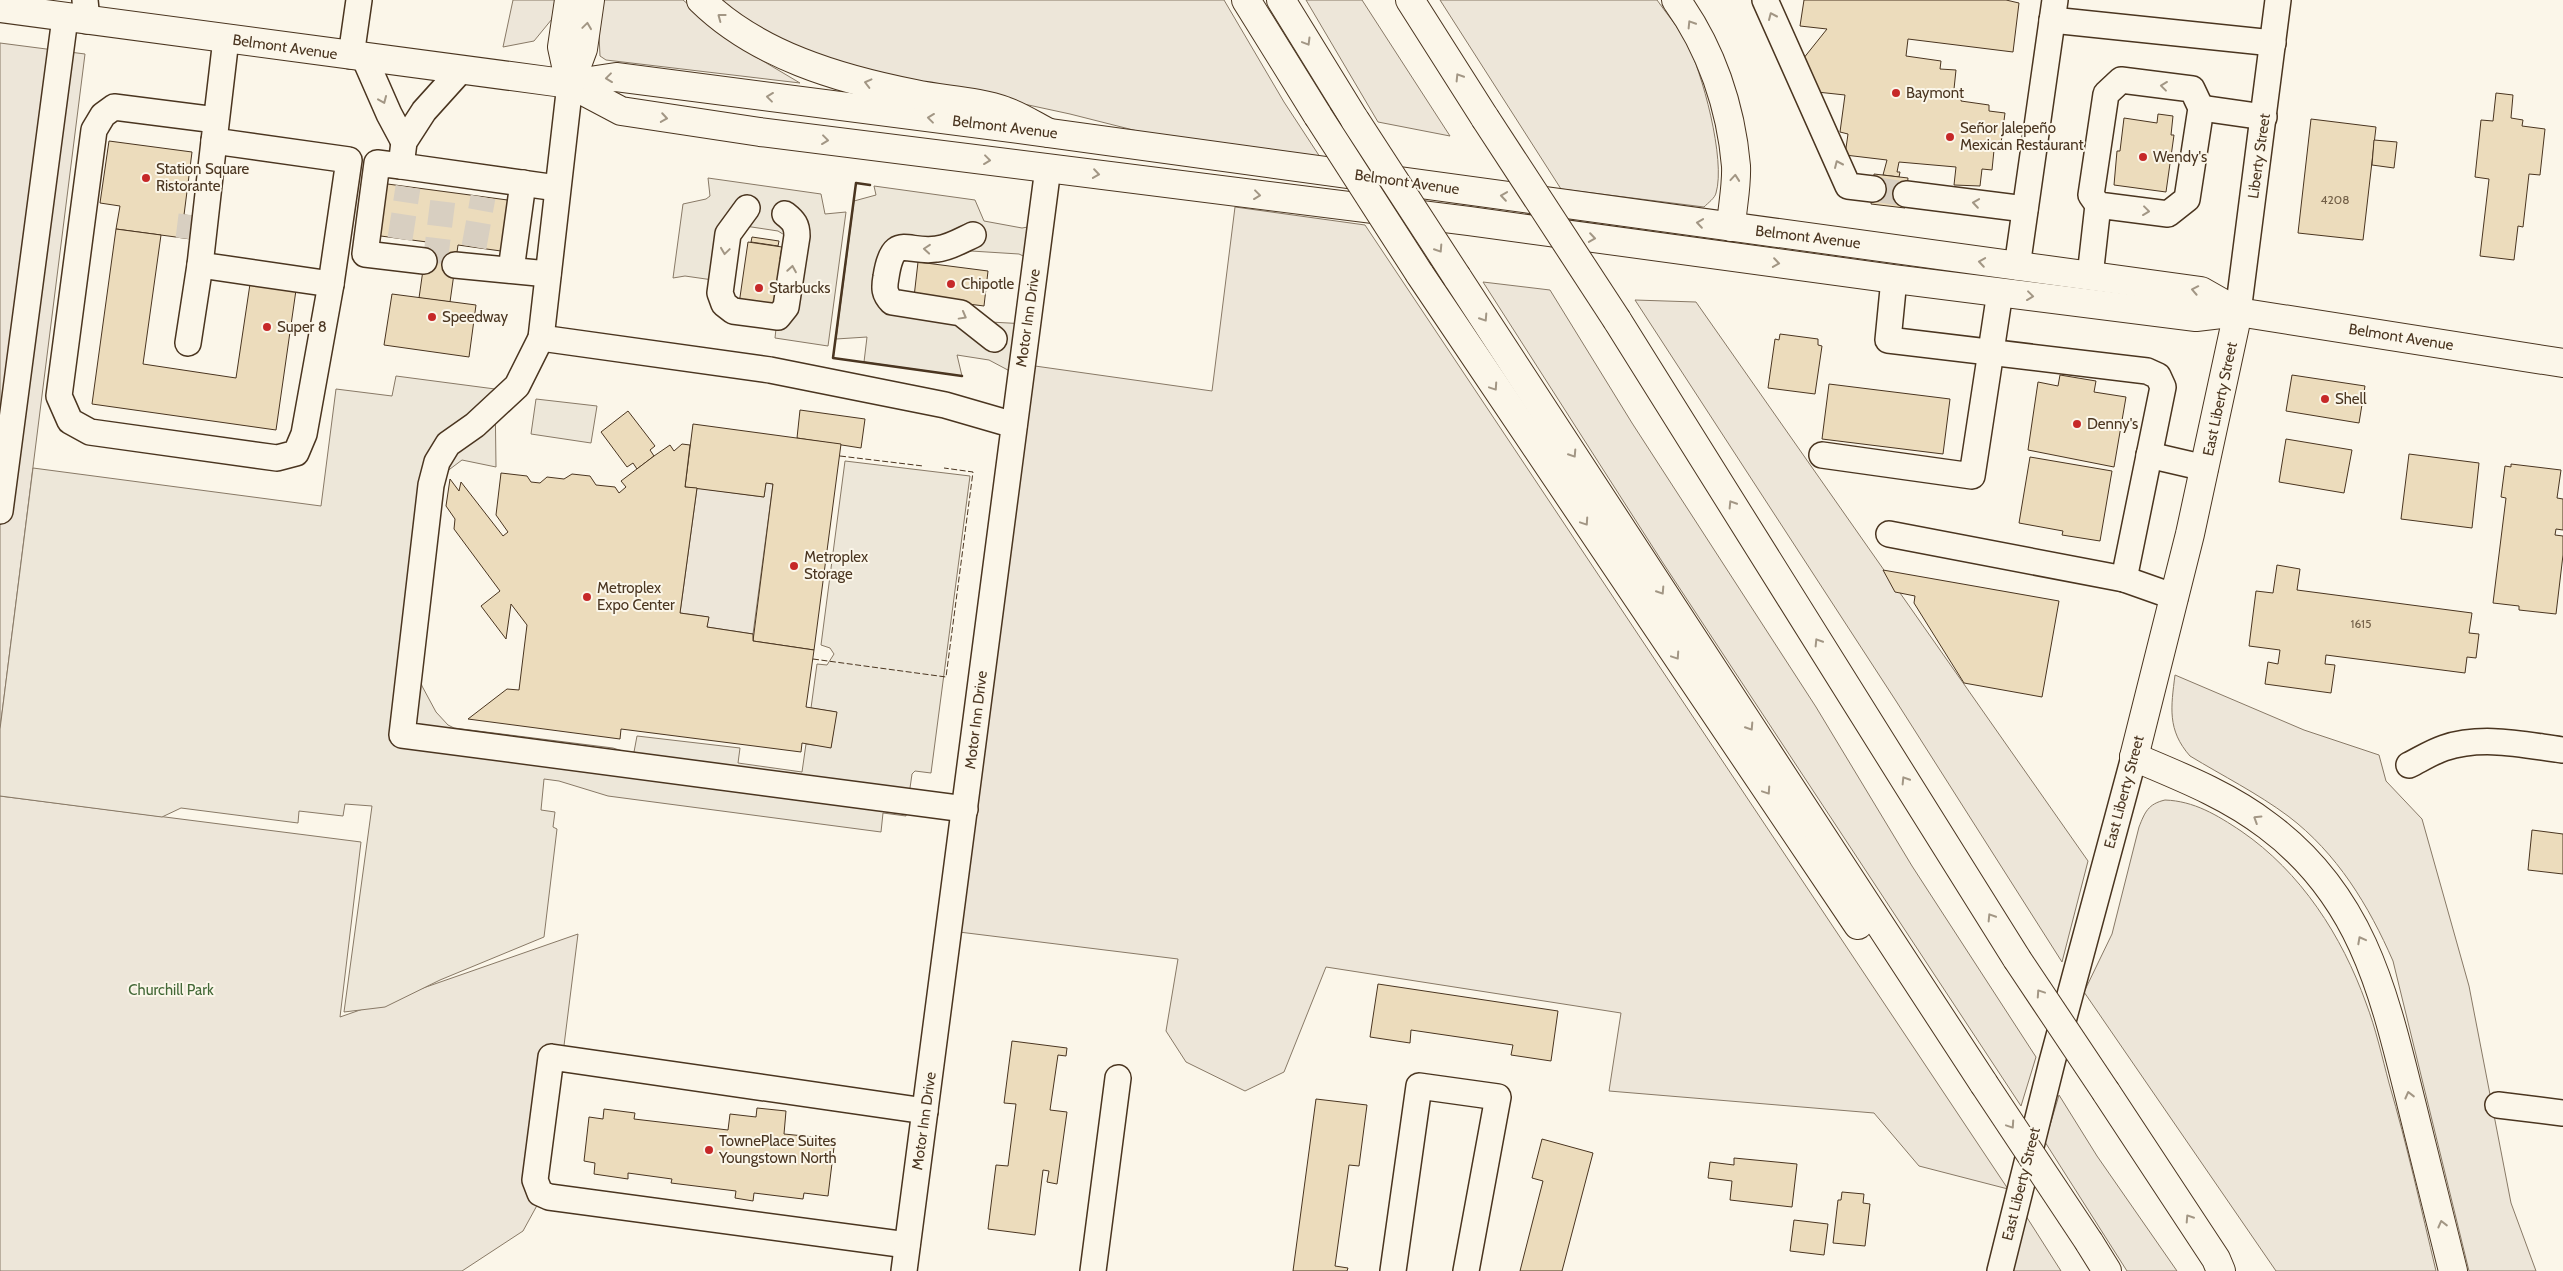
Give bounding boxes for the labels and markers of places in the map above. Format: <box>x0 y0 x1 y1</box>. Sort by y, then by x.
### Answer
place label: Baymont <box>1906 84 1964 102</box>
marker: Baymont <box>1890 87 1902 99</box>
place label: Señor Jalepeño Mexican Restaurant <box>1960 119 2084 154</box>
marker: Señor Jalepeño Mexican Restaurant <box>1944 131 1956 143</box>
place label: Wendy's <box>2153 148 2207 166</box>
marker: Wendy's <box>2137 151 2149 163</box>
place label: Station Square Ristorante <box>156 160 250 195</box>
marker: Station Square Ristorante <box>140 172 152 184</box>
place label: Chipotle <box>961 275 1015 293</box>
marker: Chipotle <box>945 278 957 290</box>
place label: Starbucks <box>769 279 830 297</box>
marker: Starbucks <box>753 282 765 294</box>
place label: Speedway <box>442 308 508 326</box>
marker: Speedway <box>426 311 438 323</box>
place label: Super 8 <box>277 318 327 336</box>
marker: Super 8 <box>261 321 273 333</box>
place label: Shell <box>2335 390 2367 408</box>
marker: Shell <box>2319 393 2331 405</box>
place label: Denny's <box>2087 415 2138 433</box>
marker: Denny's <box>2071 418 2083 430</box>
place label: Metroplex Storage <box>804 548 868 583</box>
marker: Metroplex Storage <box>788 560 800 572</box>
place label: Metroplex Expo Center <box>597 579 675 614</box>
marker: Metroplex Expo Center <box>581 591 593 603</box>
place label: TownePlace Suites Youngstown North <box>718 1132 837 1167</box>
marker: TownePlace Suites Youngstown North <box>703 1144 715 1156</box>

